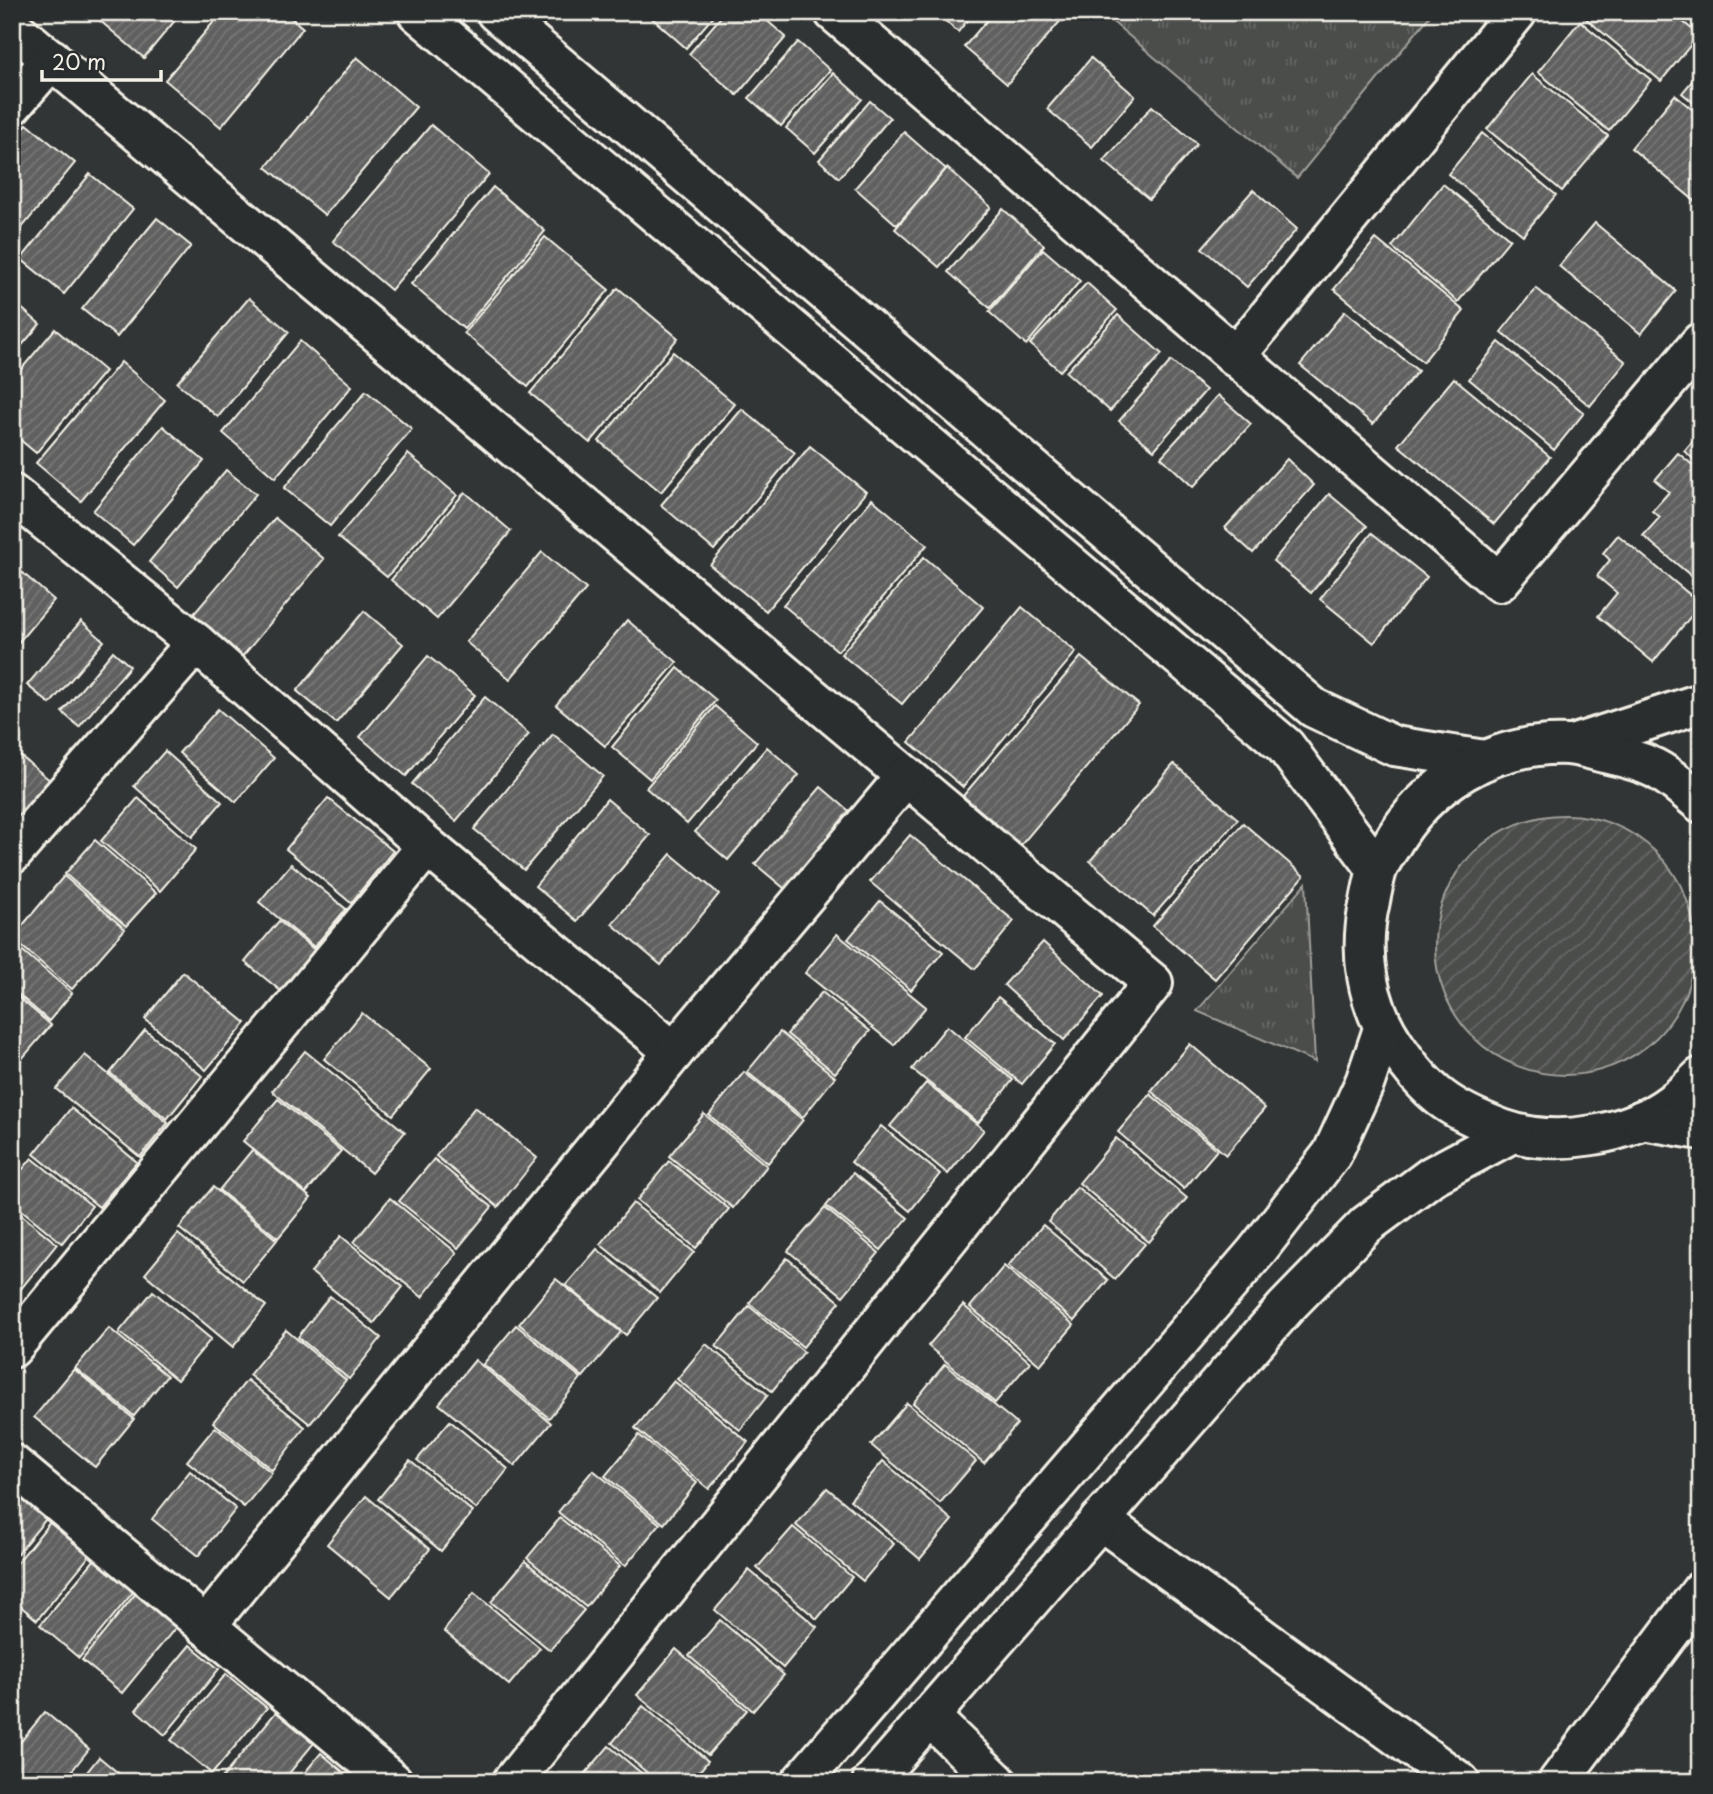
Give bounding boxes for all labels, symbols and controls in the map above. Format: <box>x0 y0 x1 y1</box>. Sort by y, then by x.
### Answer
scale bar <box>42 38 161 82</box>
text: 20 m <box>52 45 106 77</box>

